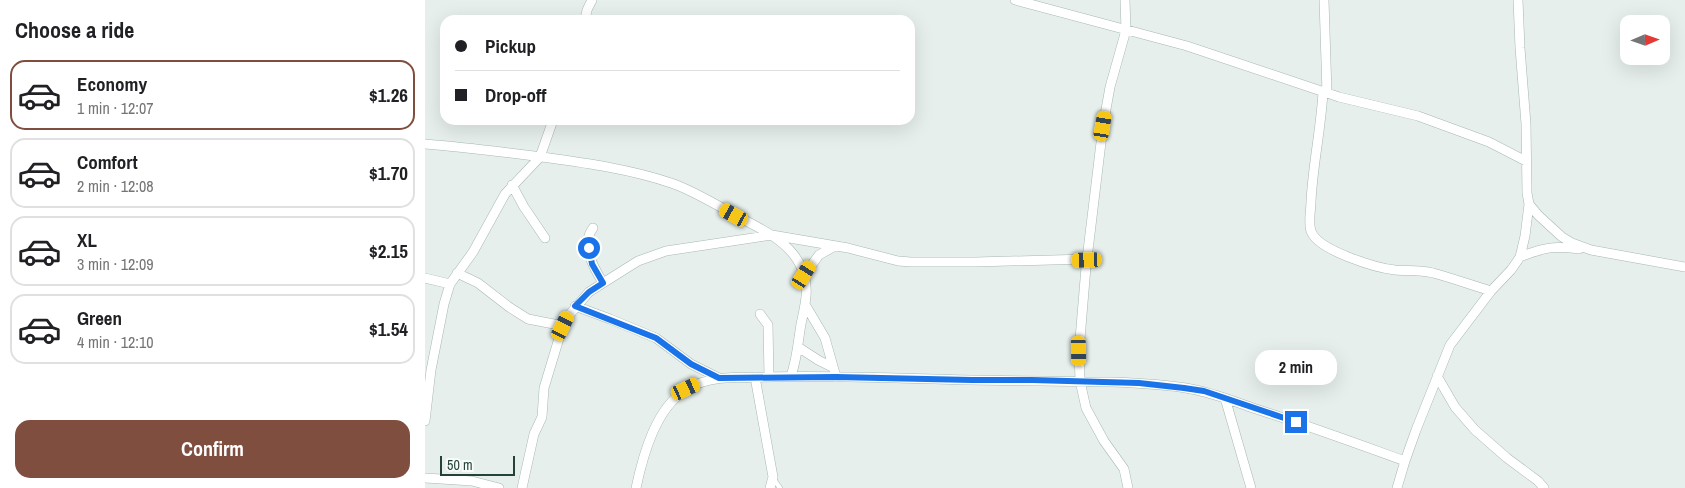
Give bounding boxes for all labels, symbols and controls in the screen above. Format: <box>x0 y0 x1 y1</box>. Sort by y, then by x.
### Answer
text: Choose a ride <box>15 15 134 45</box>
north arrow <box>1620 15 1670 65</box>
map controls <box>1620 15 1670 65</box>
text: Pickup <box>485 33 536 59</box>
text: Economy <box>77 71 147 97</box>
icon: car <box>17 73 62 118</box>
text: $1.26 <box>369 82 408 108</box>
text: Drop-off <box>485 82 546 108</box>
text: 1 min · 12:07 <box>77 97 154 119</box>
car <box>1093 110 1112 142</box>
text: Comfort <box>77 149 138 175</box>
icon: car <box>17 151 62 196</box>
text: $1.70 <box>369 160 408 186</box>
text: 2 min · 12:08 <box>77 175 154 197</box>
car <box>717 201 750 229</box>
text: XL <box>77 227 97 253</box>
icon: car <box>17 229 62 274</box>
route start <box>578 237 600 259</box>
text: $2.15 <box>369 238 408 264</box>
car <box>1071 252 1102 268</box>
text: 3 min · 12:09 <box>77 253 154 275</box>
car <box>789 258 818 292</box>
text: Green <box>77 305 122 331</box>
icon: car <box>17 307 62 352</box>
car <box>549 309 576 343</box>
text: $1.54 <box>369 316 408 342</box>
text: 4 min · 12:10 <box>77 331 154 353</box>
car <box>1071 336 1086 366</box>
callout: 2 min <box>1255 350 1337 384</box>
text: 2 min <box>1279 356 1313 378</box>
car <box>669 376 702 402</box>
route end <box>1285 411 1307 433</box>
button: Confirm <box>15 420 410 478</box>
scale bar <box>440 453 515 476</box>
text: 50 m <box>447 456 473 474</box>

